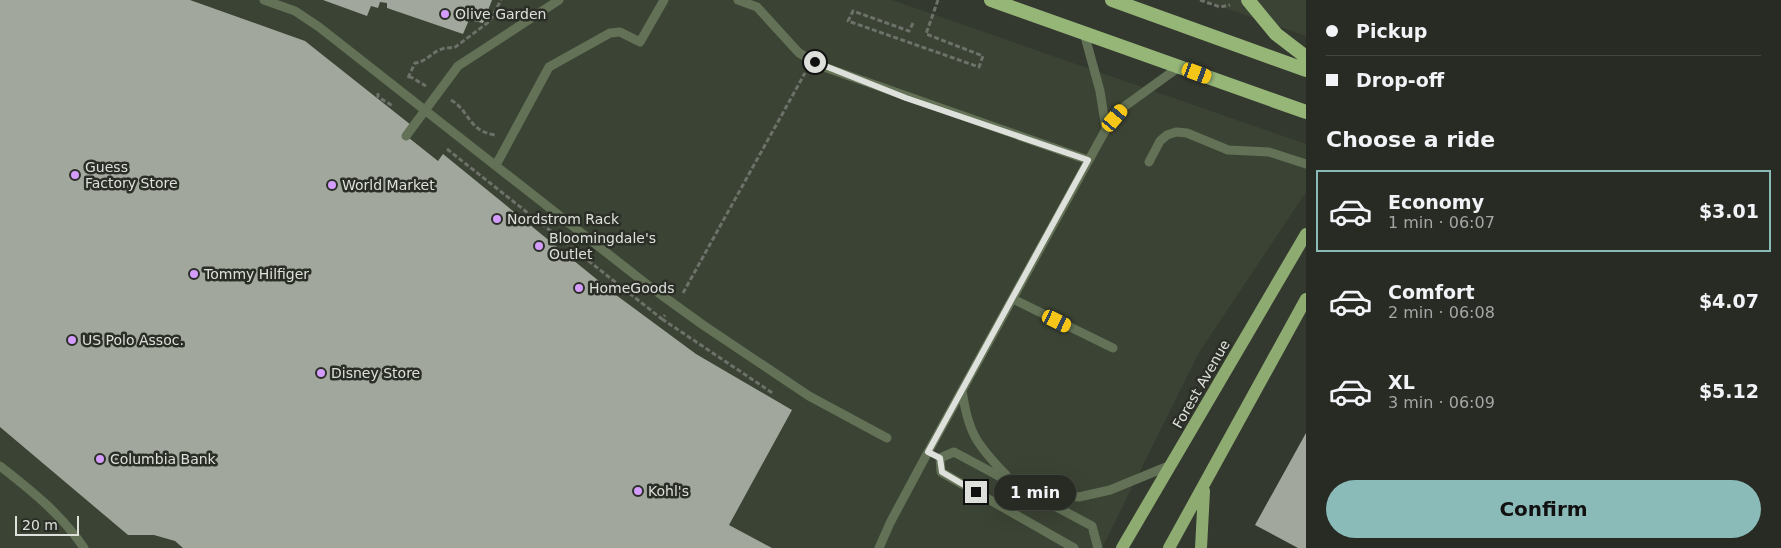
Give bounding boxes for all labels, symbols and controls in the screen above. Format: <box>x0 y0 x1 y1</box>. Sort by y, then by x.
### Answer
place label: Olive Garden <box>455 6 546 22</box>
marker: Olive Garden <box>439 8 451 20</box>
text: Pickup <box>1356 20 1427 42</box>
route start <box>804 51 826 73</box>
car <box>1180 61 1213 85</box>
text: Drop-off <box>1356 69 1444 91</box>
car <box>1099 102 1130 134</box>
text: Choose a ride <box>1326 127 1495 152</box>
place label: Guess Factory Store <box>85 159 178 191</box>
marker: Guess Factory Store <box>69 169 81 181</box>
place label: World Market <box>342 177 435 193</box>
marker: World Market <box>326 179 338 191</box>
icon: car <box>1328 189 1373 234</box>
text: Economy <box>1388 191 1484 213</box>
text: $3.01 <box>1699 200 1759 222</box>
place label: Nordstrom Rack <box>507 211 620 227</box>
marker: Nordstrom Rack <box>491 213 503 225</box>
text: 1 min · 06:07 <box>1388 213 1495 232</box>
place label: Bloomingdale's Outlet <box>549 230 656 262</box>
marker: Bloomingdale's Outlet <box>533 240 545 252</box>
place label: Tommy Hilfiger <box>203 266 309 282</box>
marker: Tommy Hilfiger <box>188 268 200 280</box>
icon: car <box>1328 279 1373 324</box>
place label: HomeGoods <box>589 280 675 296</box>
text: Comfort <box>1388 281 1475 303</box>
marker: HomeGoods <box>573 282 585 294</box>
text: $4.07 <box>1699 290 1759 312</box>
text: 2 min · 06:08 <box>1388 303 1495 322</box>
car <box>1040 308 1073 334</box>
place label: US Polo Assoc. <box>82 332 184 348</box>
marker: US Polo Assoc. <box>66 334 78 346</box>
street label: Forest Avenue <box>1169 337 1233 431</box>
place label: Disney Store <box>331 365 420 381</box>
marker: Disney Store <box>315 367 327 379</box>
icon: car <box>1328 369 1373 414</box>
text: XL <box>1388 371 1415 393</box>
text: $5.12 <box>1699 380 1759 402</box>
text: 3 min · 06:09 <box>1388 393 1495 412</box>
place label: Columbia Bank <box>110 451 217 467</box>
marker: Columbia Bank <box>94 453 106 465</box>
callout: 1 min <box>994 474 1076 510</box>
button: Confirm <box>1326 480 1761 538</box>
route end <box>965 481 987 503</box>
place label: Kohl's <box>648 483 689 499</box>
text: 1 min <box>1010 483 1060 502</box>
marker: Kohl's <box>632 485 644 497</box>
scale bar <box>15 513 79 536</box>
text: 20 m <box>22 517 58 533</box>

